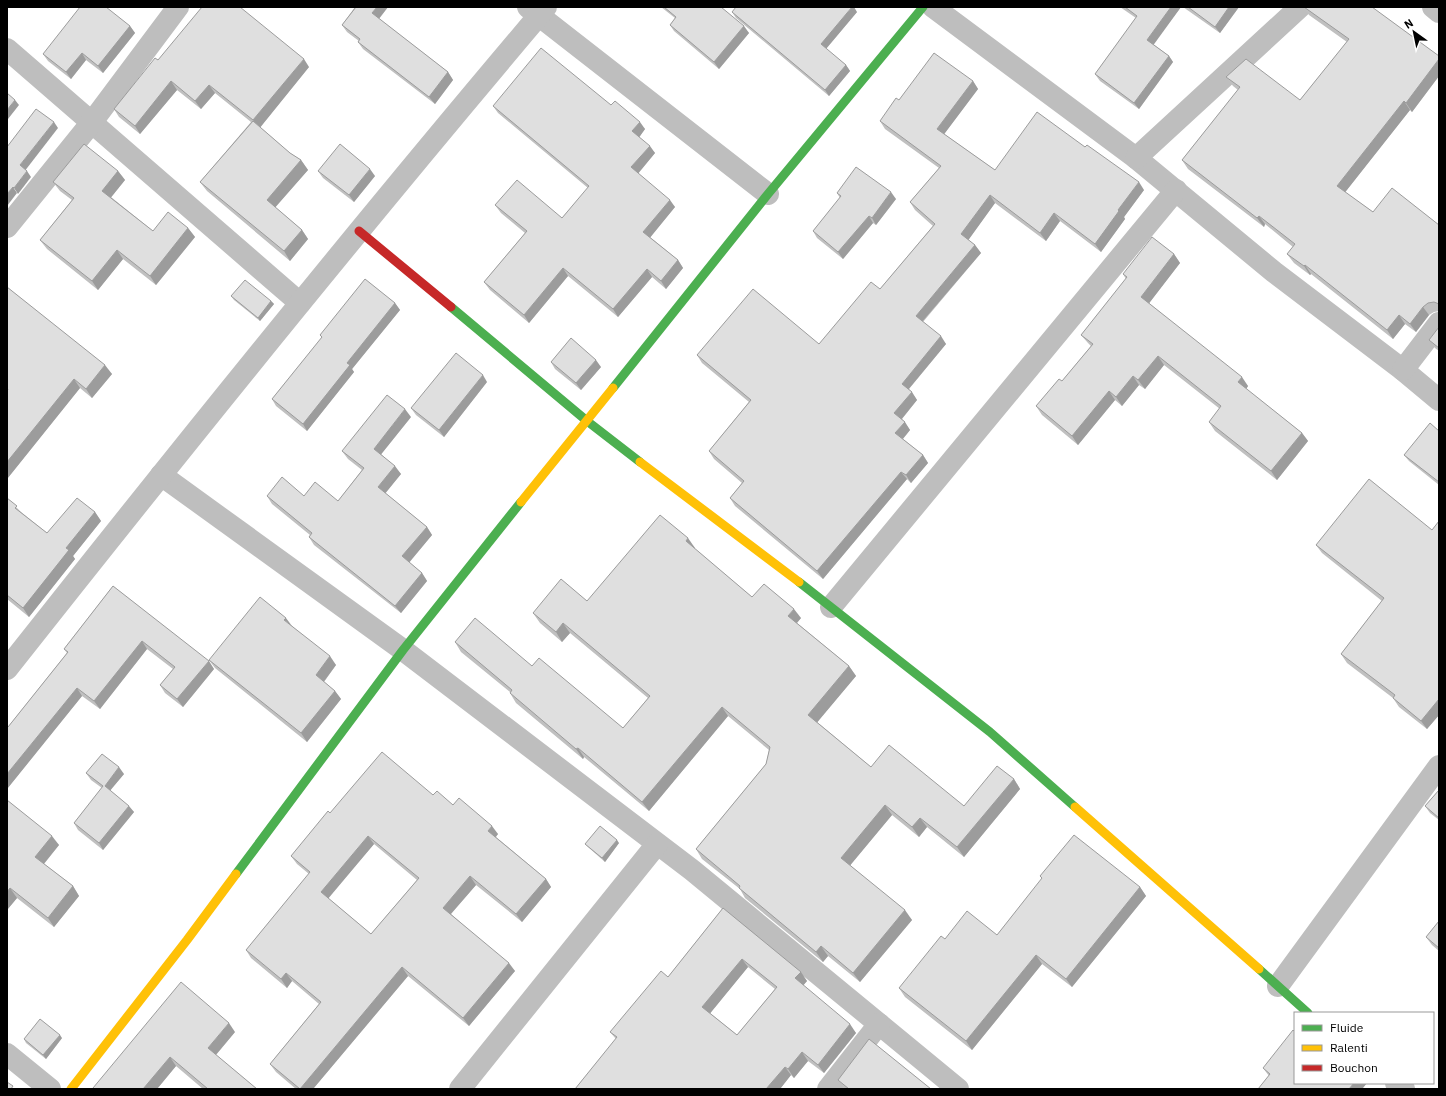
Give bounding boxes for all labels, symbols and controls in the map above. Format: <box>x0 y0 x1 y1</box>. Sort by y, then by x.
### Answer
north arrow <box>1394 12 1434 52</box>
text: N <box>1401 16 1416 32</box>
legend <box>1294 1012 1434 1084</box>
text: Fluide <box>1330 1020 1364 1035</box>
text: Ralenti <box>1330 1040 1368 1055</box>
text: Bouchon <box>1330 1060 1378 1075</box>

